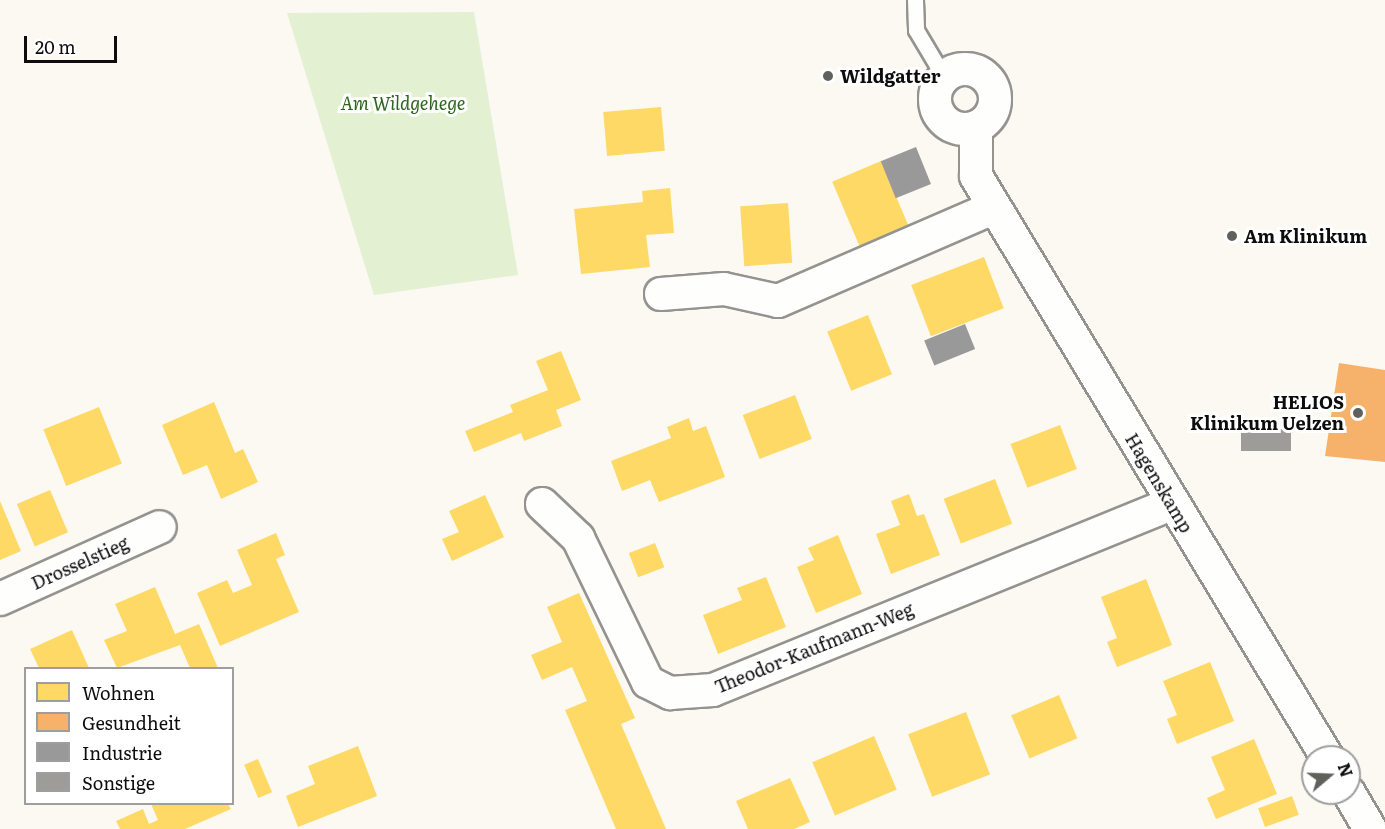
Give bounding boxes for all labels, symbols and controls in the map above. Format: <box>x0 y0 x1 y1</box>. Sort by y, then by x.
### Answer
scale bar <box>27 24 120 62</box>
text: 20 m <box>35 33 76 60</box>
place label: Wildgatter <box>840 65 941 87</box>
marker: Wildgatter <box>821 69 835 83</box>
park label: Am Wildgehege <box>341 92 465 114</box>
place label: Am Klinikum <box>1244 225 1367 247</box>
marker: Am Klinikum <box>1225 229 1239 243</box>
place label: HELIOS Klinikum Uelzen <box>1190 392 1344 434</box>
marker: HELIOS Klinikum Uelzen <box>1349 404 1367 422</box>
street label: Hagenskamp <box>1121 429 1197 537</box>
street label: Drosselstieg <box>28 532 132 594</box>
street label: Theodor-Kaufmann-Weg <box>711 598 917 698</box>
legend <box>24 667 234 805</box>
text: Wohnen <box>82 679 155 706</box>
text: Gesundheit <box>82 709 181 736</box>
text: Industrie <box>82 739 162 766</box>
north arrow <box>1301 745 1361 805</box>
text: N <box>1333 760 1360 780</box>
text: Sonstige <box>82 769 155 796</box>

